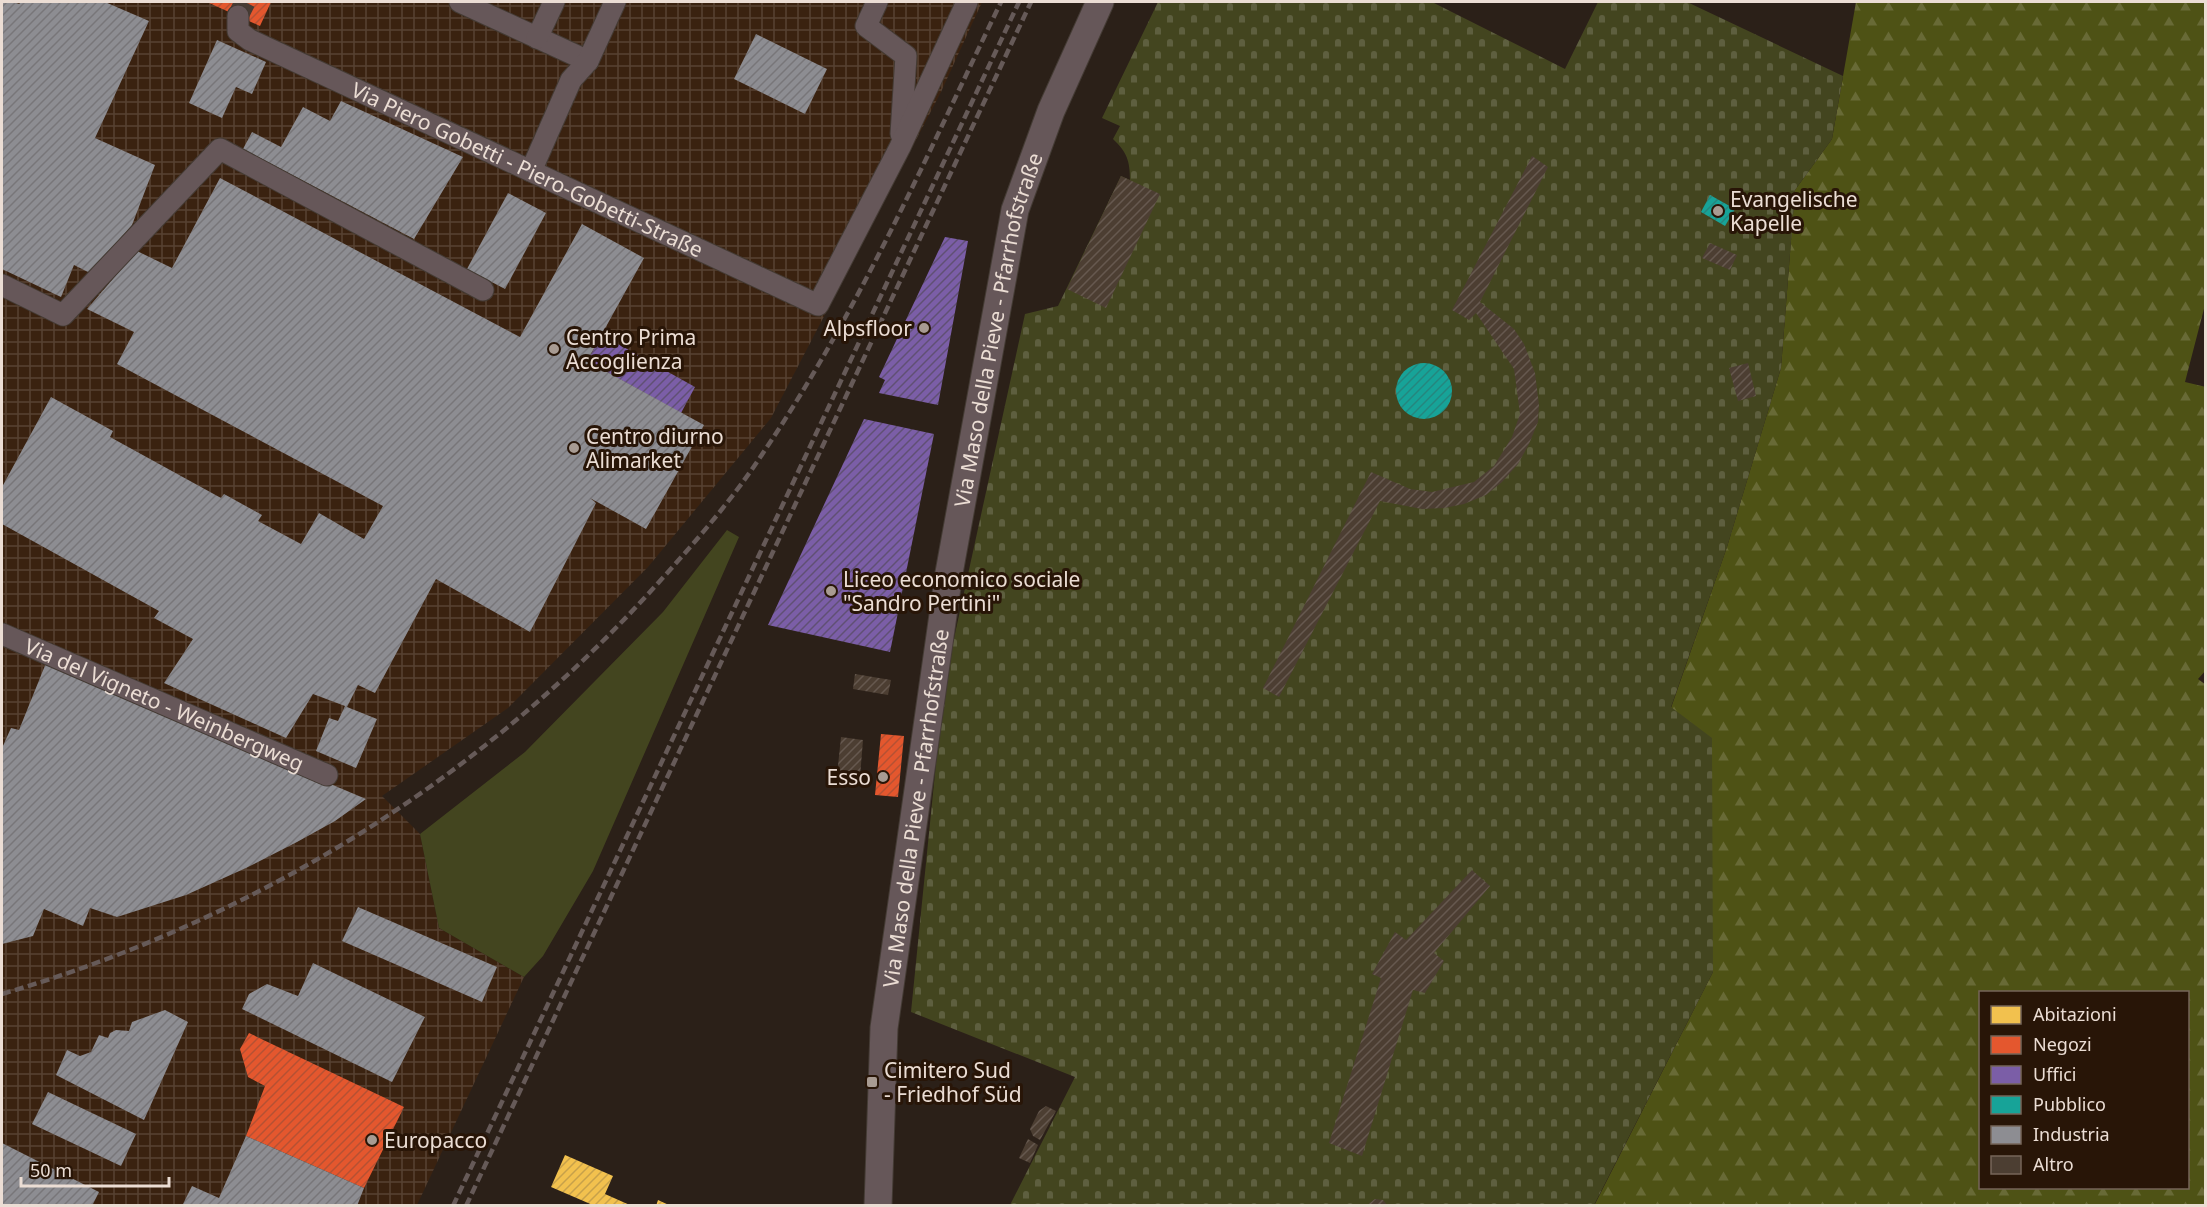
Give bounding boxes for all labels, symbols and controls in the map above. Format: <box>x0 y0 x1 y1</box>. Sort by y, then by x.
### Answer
street label: Via Piero Gobetti - Piero-Gobetti-Straße <box>347 75 708 263</box>
street label: Via Maso della Pieve - Pfarrhofstraße <box>947 149 1049 509</box>
place label: Evangelische Kapelle <box>1730 185 1858 237</box>
marker: Evangelische Kapelle <box>1711 204 1725 218</box>
place label: Alpsfloor <box>823 314 912 342</box>
marker: Alpsfloor <box>917 321 931 335</box>
place label: Centro Prima Accoglienza <box>566 323 696 375</box>
marker: Centro Prima Accoglienza <box>547 342 561 356</box>
place label: Centro diurno Alimarket <box>586 422 724 474</box>
marker: Centro diurno Alimarket <box>567 441 581 455</box>
place label: Liceo economico sociale "Sandro Pertini" <box>843 565 1080 617</box>
marker: Liceo economico sociale "Sandro Pertini" <box>824 584 838 598</box>
street label: Via Maso della Pieve - Pfarrhofstraße <box>876 627 955 989</box>
street label: Via del Vigneto - Weinbergweg <box>20 632 308 777</box>
place label: Esso <box>827 763 871 791</box>
marker: Esso <box>876 770 890 784</box>
legend <box>1979 991 2189 1189</box>
text: Abitazioni <box>2033 1002 2117 1026</box>
text: Negozi <box>2033 1032 2092 1056</box>
place label: Cimitero Sud - Friedhof Süd <box>884 1056 1022 1108</box>
text: Uffici <box>2033 1062 2076 1086</box>
marker: Cimitero Sud - Friedhof Süd <box>865 1075 879 1089</box>
text: Pubblico <box>2033 1092 2106 1116</box>
text: Industria <box>2033 1122 2110 1146</box>
place label: Europacco <box>384 1126 487 1154</box>
marker: Europacco <box>365 1133 379 1147</box>
scale bar <box>21 1150 170 1188</box>
text: Altro <box>2033 1152 2074 1176</box>
text: 50 m <box>30 1158 72 1182</box>

